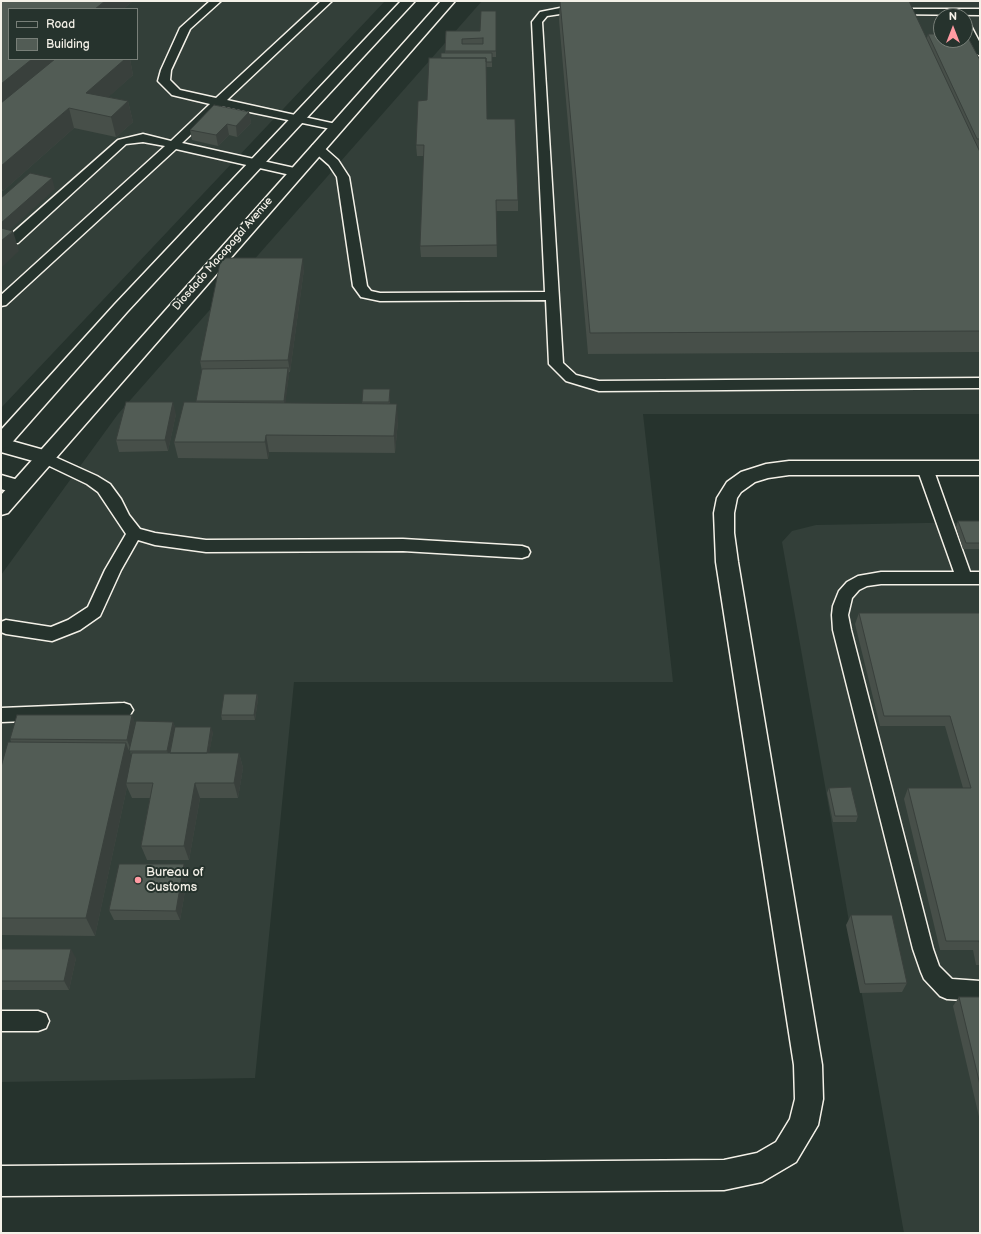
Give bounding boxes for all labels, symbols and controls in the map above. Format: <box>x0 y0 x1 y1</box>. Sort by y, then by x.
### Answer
legend <box>8 8 138 60</box>
north arrow <box>933 8 973 48</box>
text: N <box>949 10 957 23</box>
text: Road <box>46 17 75 32</box>
text: Building <box>46 37 90 52</box>
street label: Diosdado Macapagal Avenue <box>170 195 276 313</box>
place label: Bureau of Customs <box>146 865 204 896</box>
marker: Bureau of Customs <box>133 875 143 885</box>

